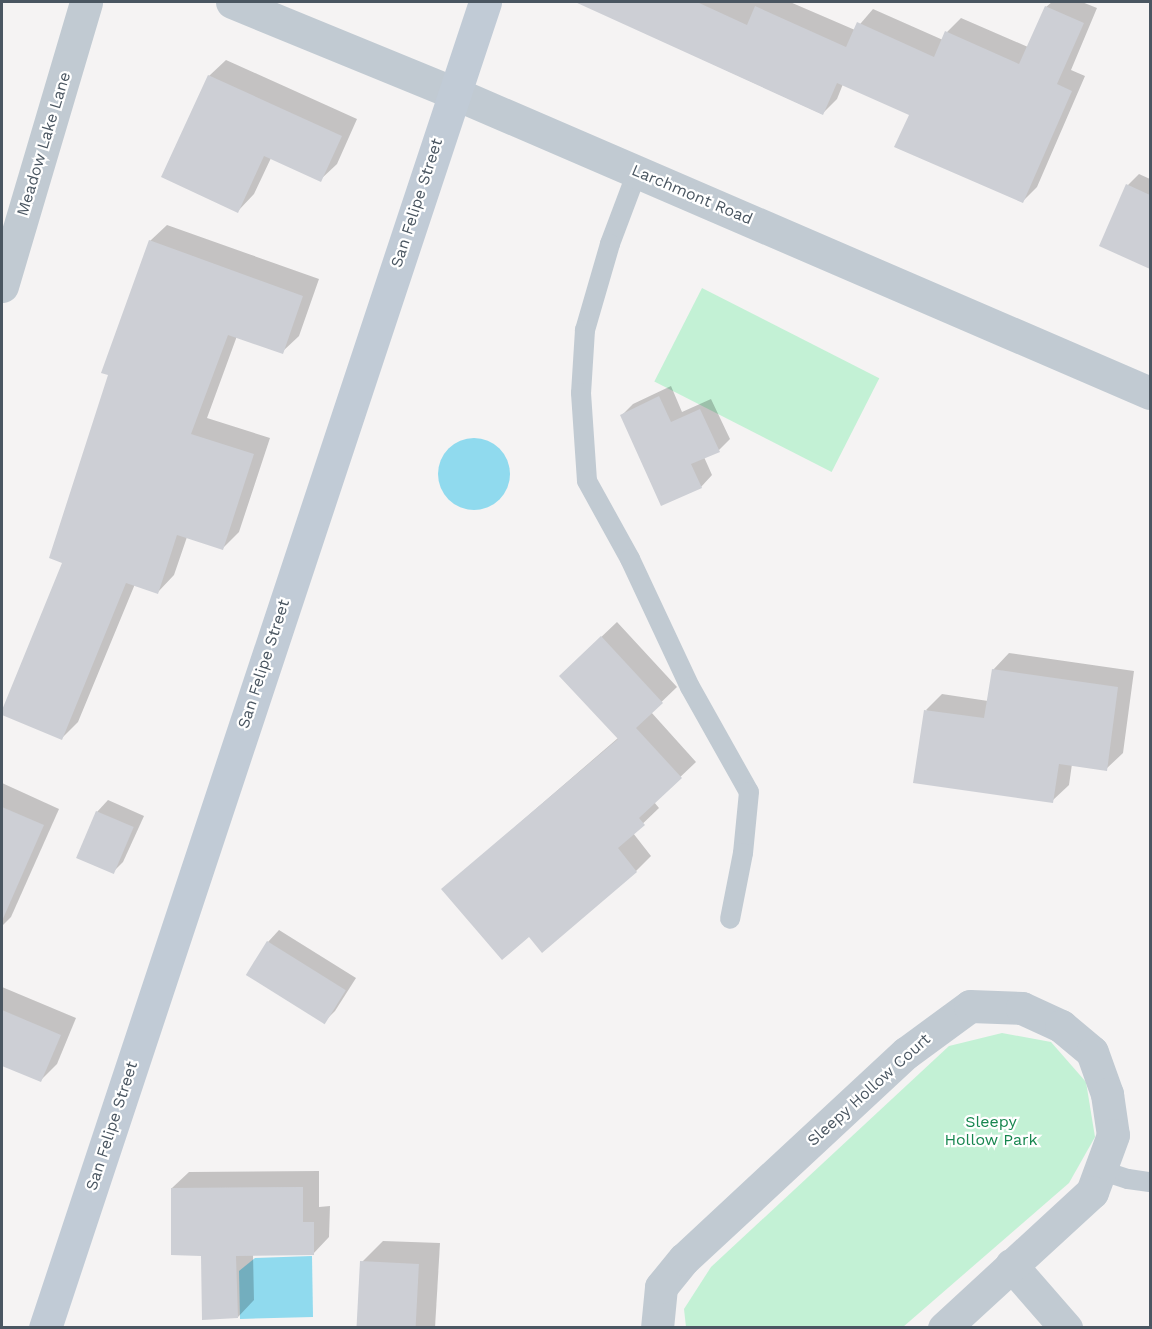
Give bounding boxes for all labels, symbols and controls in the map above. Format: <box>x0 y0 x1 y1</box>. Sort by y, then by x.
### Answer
street label: Meadow Lake Lane <box>13 70 75 218</box>
street label: San Felipe Street <box>387 136 447 270</box>
street label: Larchmont Road <box>629 161 755 229</box>
street label: San Felipe Street <box>234 597 294 731</box>
street label: Sleepy Hollow Court <box>803 1030 935 1150</box>
street label: San Felipe Street <box>82 1059 142 1193</box>
park label: Sleepy Hollow Park <box>944 1112 1038 1150</box>

